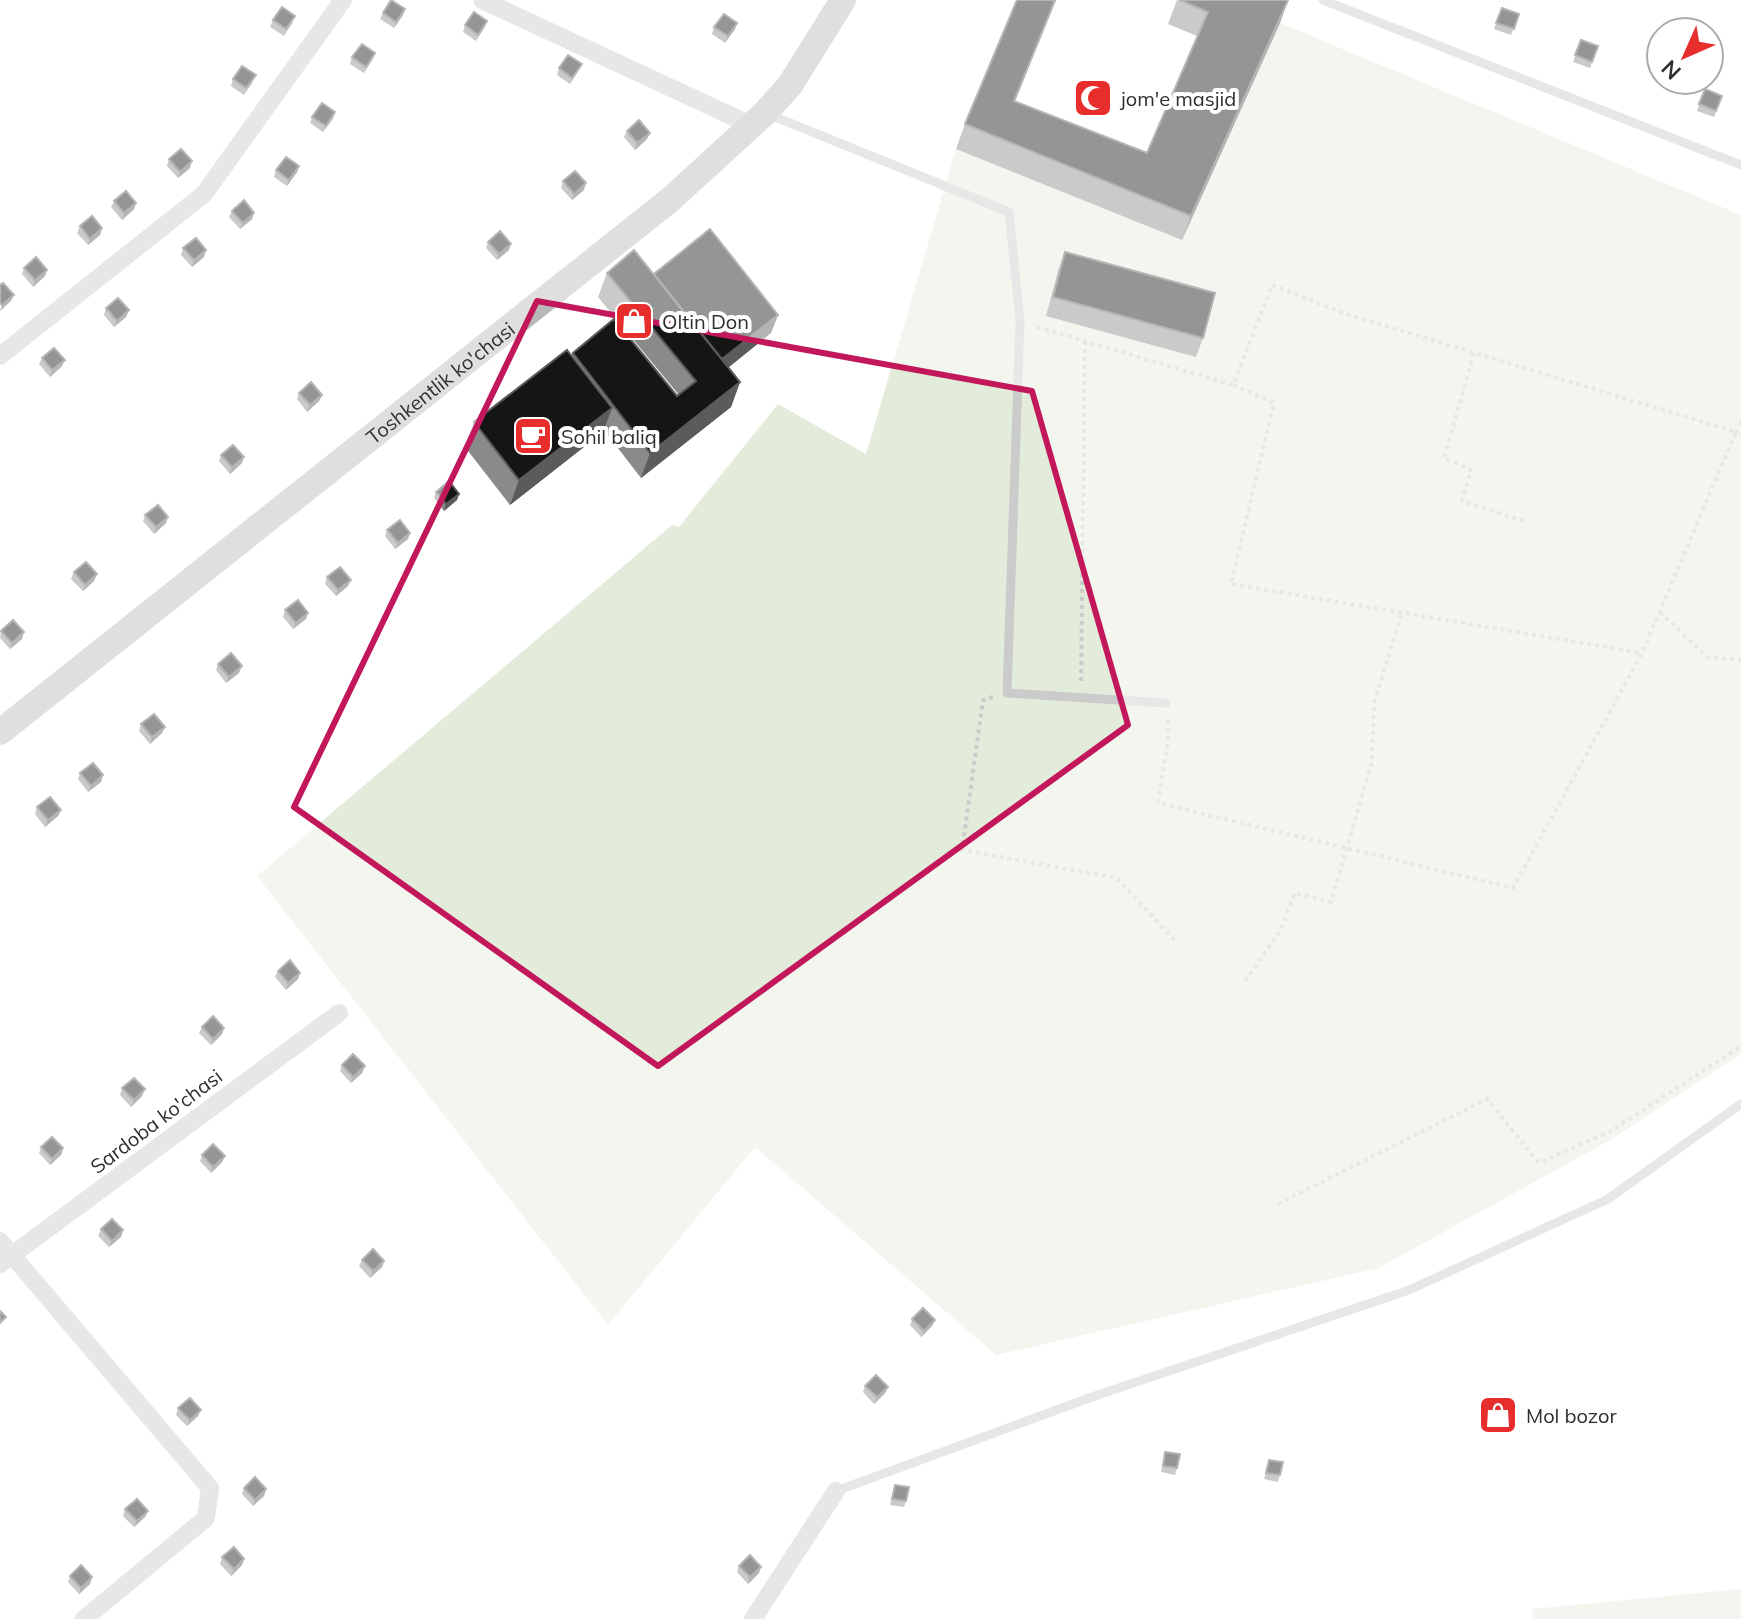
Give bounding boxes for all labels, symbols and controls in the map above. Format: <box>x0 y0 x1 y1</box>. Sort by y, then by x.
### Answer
north arrow <box>1645 16 1725 96</box>
text: N <box>1655 54 1687 86</box>
mosque icon: jom'e masjid <box>1072 77 1114 119</box>
place label: jom'e masjid <box>1119 86 1236 111</box>
shop icon: Oltin Don <box>613 300 655 342</box>
place label: Oltin Don <box>662 309 749 334</box>
street label: Toshkentlik ko'chasi <box>361 316 519 449</box>
cafe icon: Sohil baliq <box>512 415 554 457</box>
place label: Sohil baliq <box>561 424 657 449</box>
street label: Sardoba ko'chasi <box>85 1063 227 1179</box>
shop icon: Mol bozor <box>1477 1394 1519 1436</box>
place label: Mol bozor <box>1526 1403 1617 1428</box>

